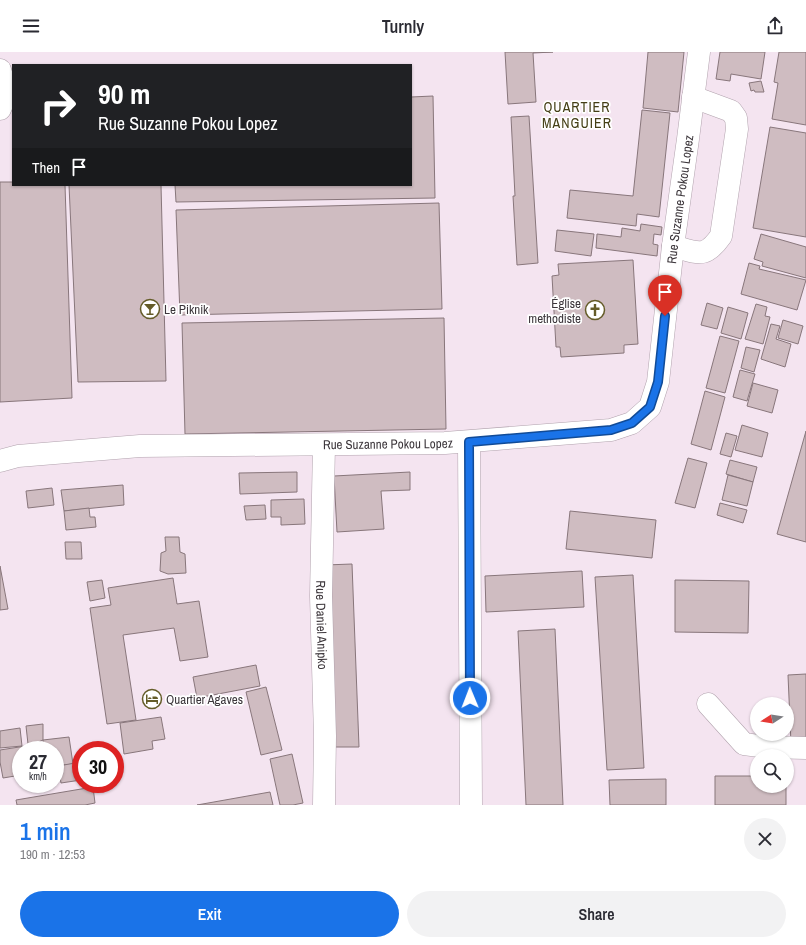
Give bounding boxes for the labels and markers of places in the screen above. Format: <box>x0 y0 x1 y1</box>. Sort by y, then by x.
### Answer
pin <box>648 275 682 316</box>
place label: Église methodiste <box>528 295 581 327</box>
bar icon: Le Piknik <box>139 298 161 320</box>
church icon: Église methodiste <box>584 299 606 321</box>
place label: Le Piknik <box>164 301 209 318</box>
hotel icon: Quartier Agaves <box>141 688 163 710</box>
place label: Quartier Agaves <box>166 691 243 708</box>

